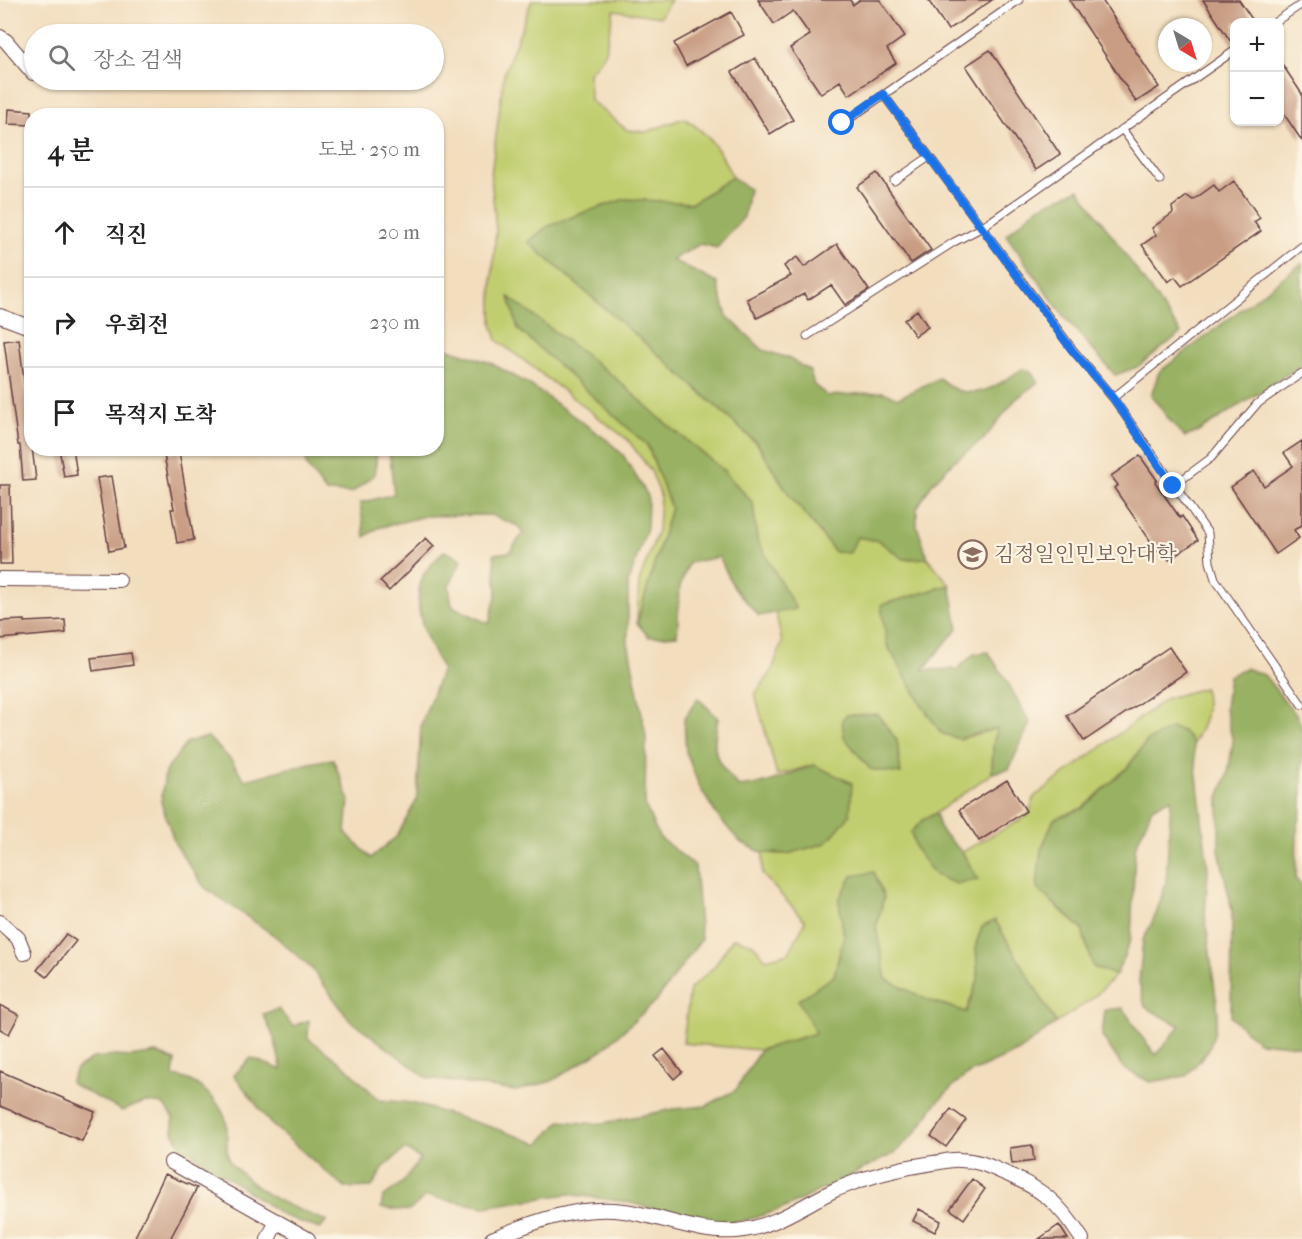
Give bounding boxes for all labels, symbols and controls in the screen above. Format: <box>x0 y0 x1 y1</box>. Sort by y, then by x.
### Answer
north arrow <box>1158 18 1212 72</box>
map controls <box>1230 18 1284 126</box>
button: + <box>1230 18 1284 72</box>
search box <box>24 24 444 90</box>
icon: search <box>45 41 78 74</box>
text: 장소 검색 <box>93 47 183 73</box>
button: − <box>1230 72 1284 126</box>
route start <box>828 109 854 135</box>
text: 4 분 <box>48 135 94 166</box>
text: 도보 · 250 m <box>318 138 420 161</box>
icon: ahead <box>48 216 81 249</box>
text: 20 m <box>378 221 420 244</box>
text: 직진 <box>105 222 148 248</box>
icon: right <box>48 306 81 339</box>
text: 230 m <box>370 311 420 334</box>
text: 우회전 <box>105 312 169 338</box>
icon: arrive <box>48 396 81 429</box>
text: 목적지 도착 <box>105 402 216 428</box>
route end <box>1159 472 1185 498</box>
school or university icon: 김정일인민보안대학 <box>957 538 989 570</box>
place label: 김정일인민보안대학 <box>994 542 1177 566</box>

